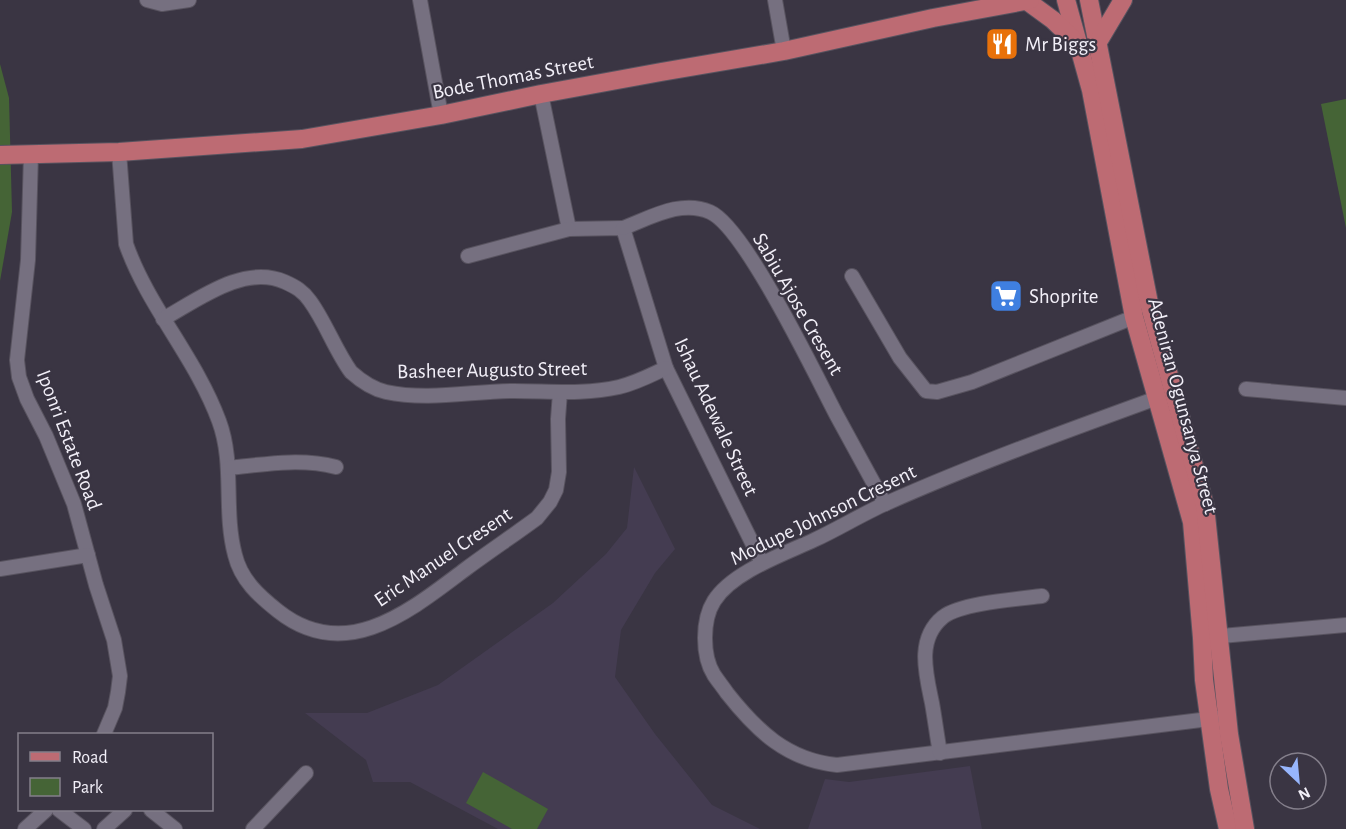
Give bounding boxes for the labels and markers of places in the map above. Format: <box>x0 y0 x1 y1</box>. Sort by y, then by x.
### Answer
restaurant icon: Mr Biggs <box>984 26 1020 62</box>
place label: Mr Biggs <box>1025 34 1096 55</box>
supermarket icon: Shoprite <box>988 278 1024 314</box>
place label: Shoprite <box>1029 286 1098 307</box>

